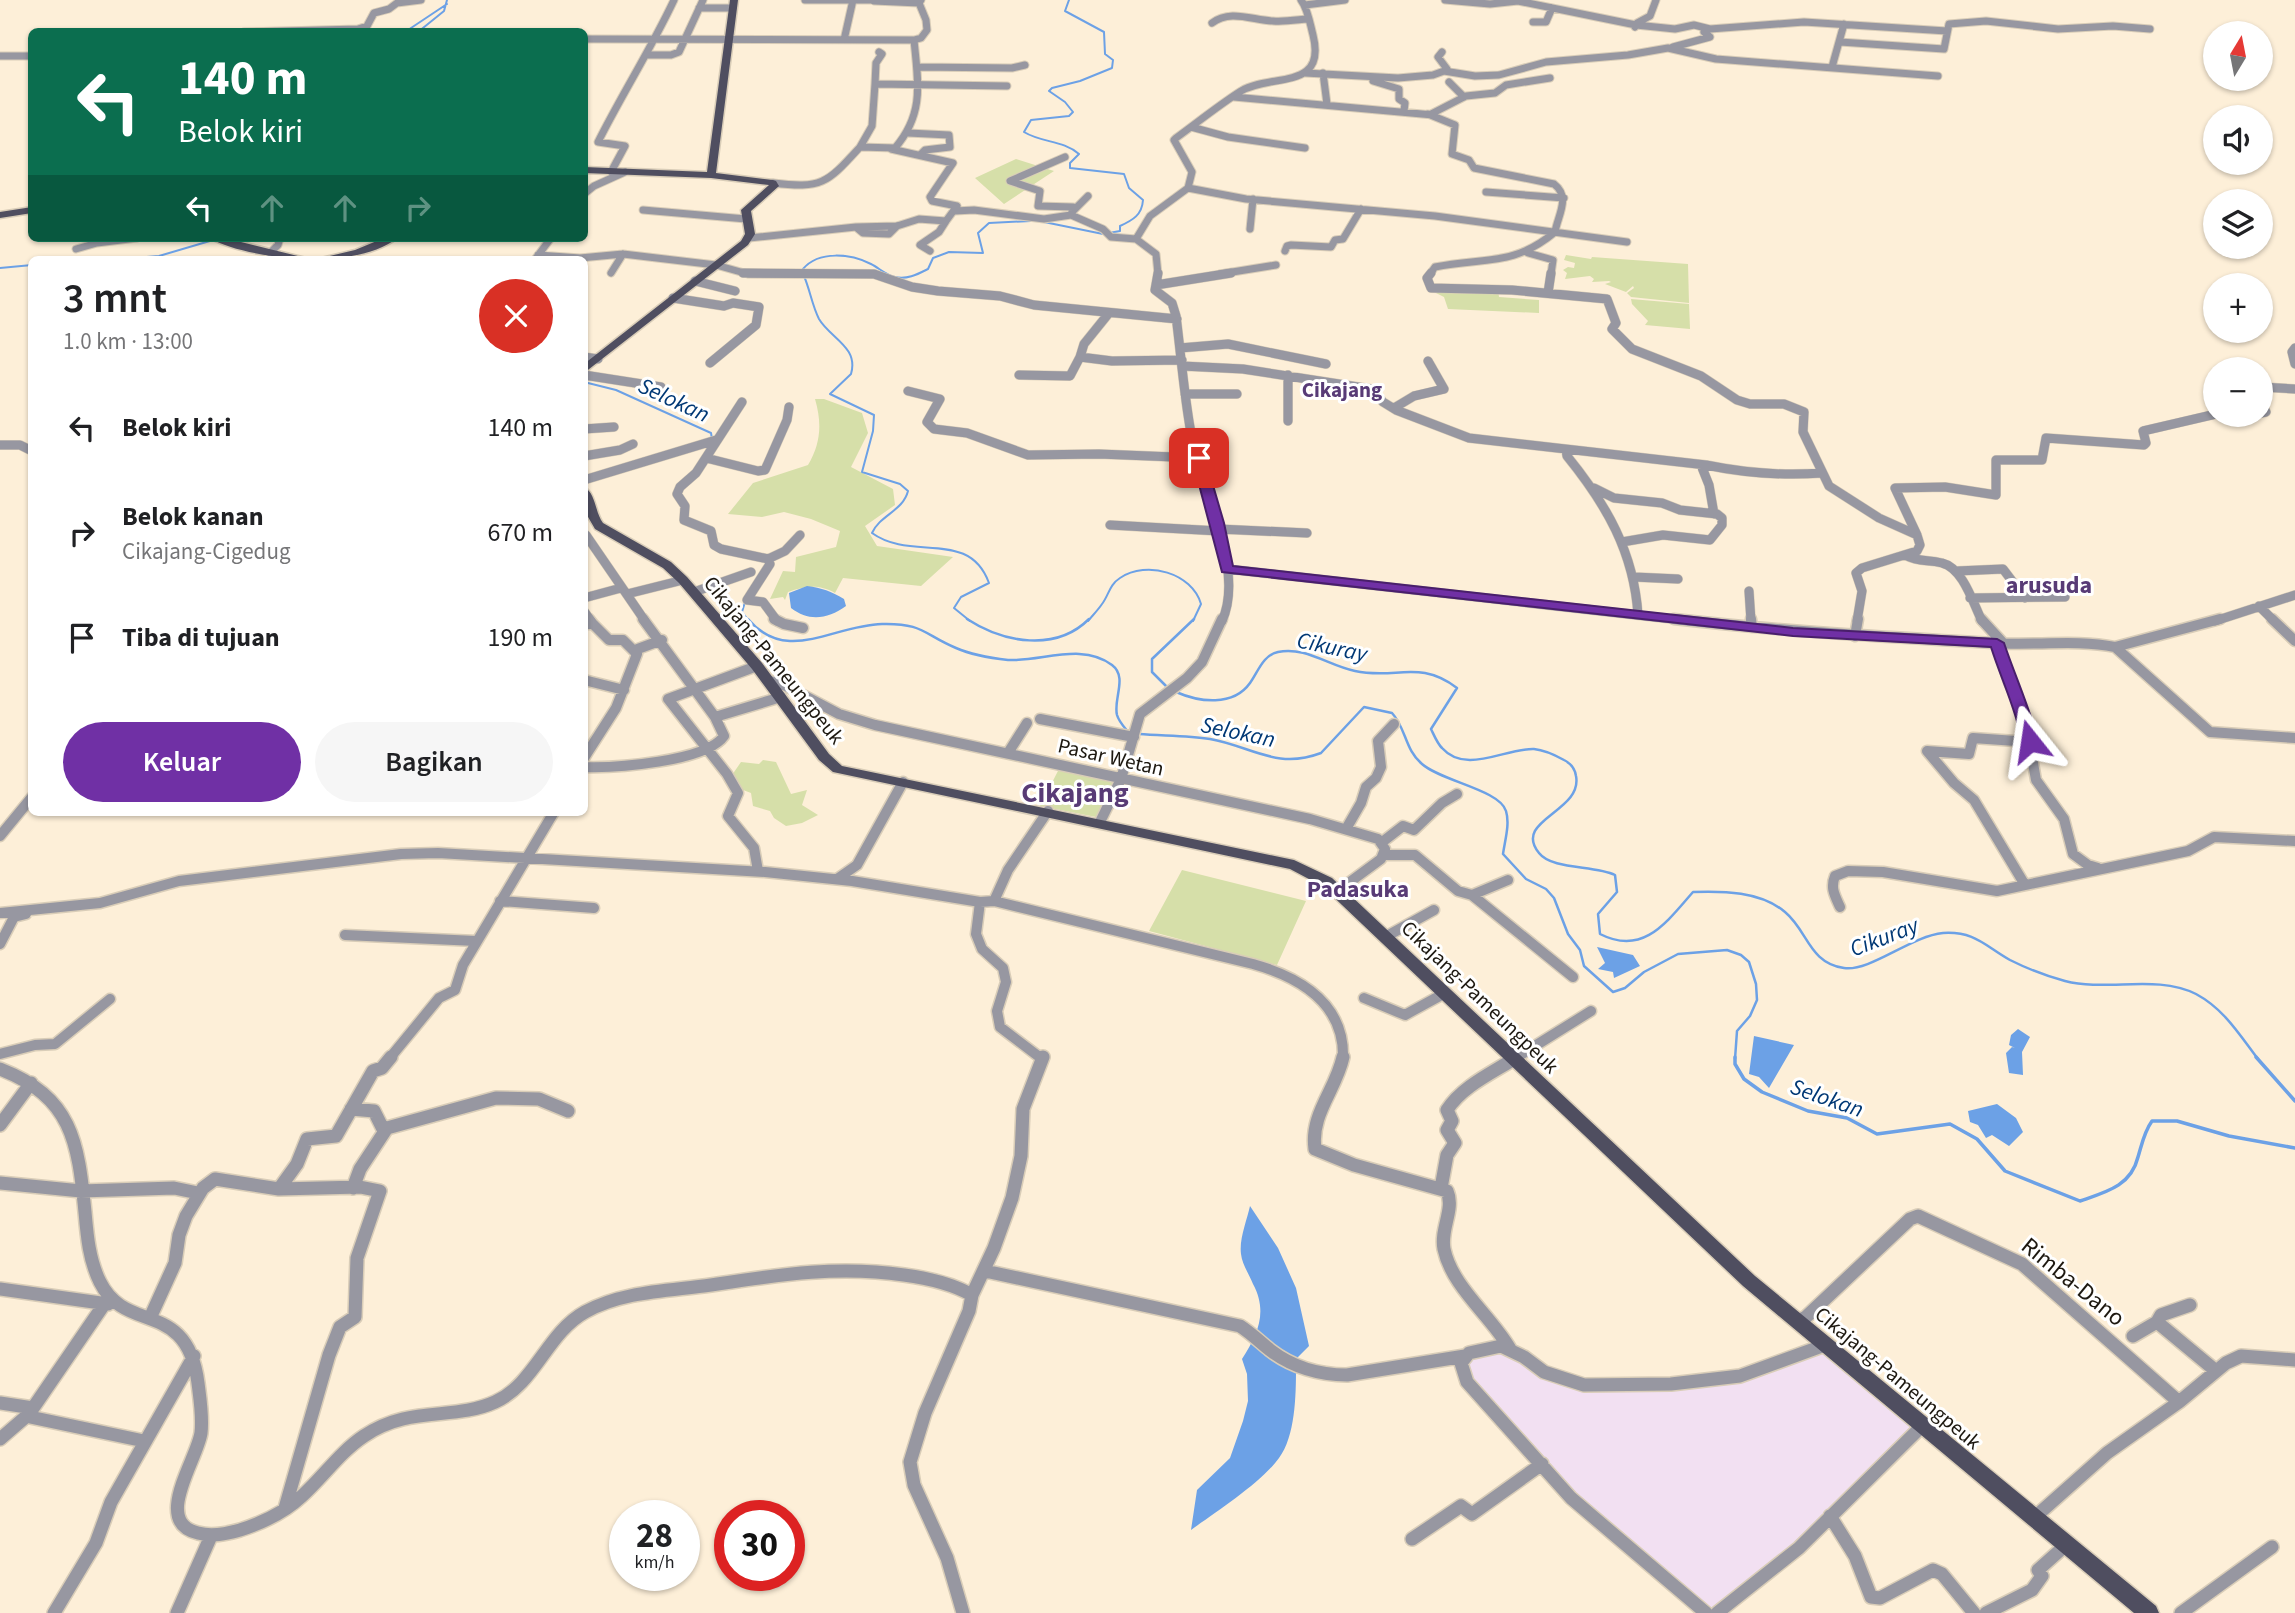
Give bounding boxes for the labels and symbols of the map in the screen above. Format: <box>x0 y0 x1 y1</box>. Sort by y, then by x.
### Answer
north arrow <box>2203 21 2273 91</box>
water label: Selokan <box>633 369 715 431</box>
district label: Cikajang <box>1302 375 1382 405</box>
pin <box>1169 428 1229 488</box>
district label: arusuda <box>2006 568 2092 603</box>
street label: Cikajang-Pameungpeuk <box>697 569 852 751</box>
water label: Cikuray <box>1294 623 1372 671</box>
position arrow <box>1993 704 2067 778</box>
water label: Selokan <box>1198 708 1278 756</box>
street label: Pasar Wetan <box>1055 730 1167 784</box>
district label: Cikajang <box>1021 773 1129 813</box>
district label: Padasuka <box>1307 872 1409 907</box>
water label: Cikuray <box>1845 908 1925 965</box>
street label: Cikajang-Pameungpeuk <box>1394 914 1566 1081</box>
water label: Selokan <box>1786 1070 1868 1126</box>
street label: Rimba-Dano <box>2013 1229 2133 1335</box>
street label: Cikajang-Pameungpeuk <box>1808 1299 1988 1457</box>
speed limit sign: 30 <box>714 1500 805 1591</box>

